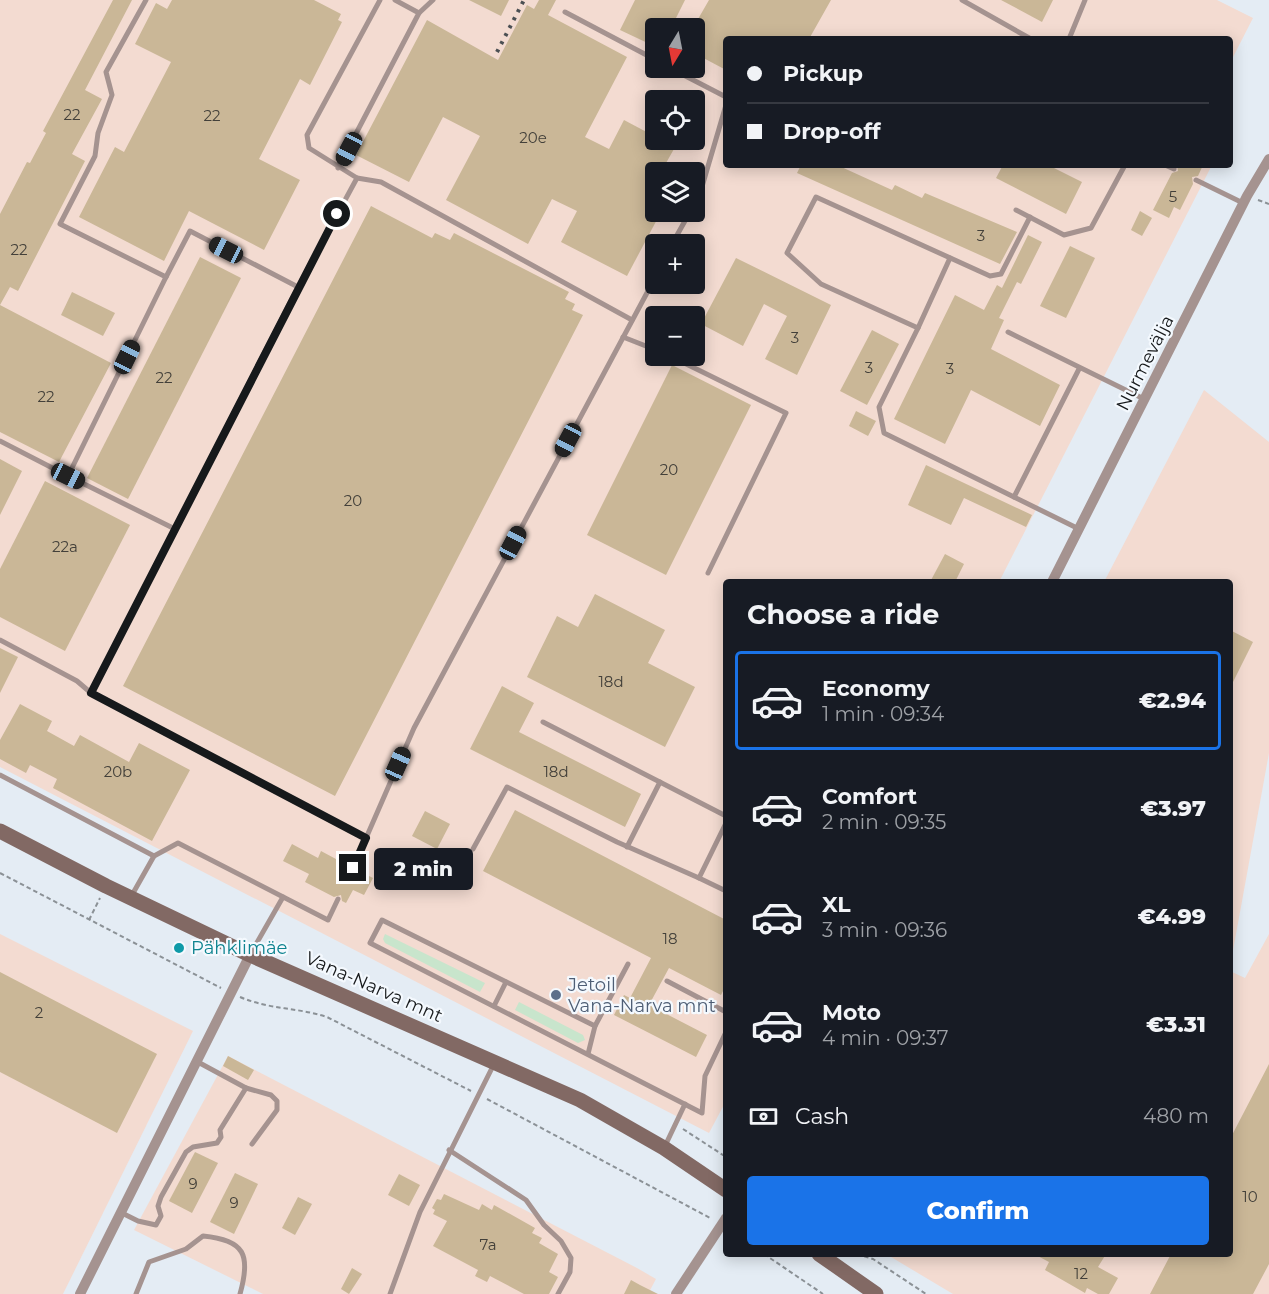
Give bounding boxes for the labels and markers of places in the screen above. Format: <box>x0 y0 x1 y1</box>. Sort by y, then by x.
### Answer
place label: Pähklimäe <box>191 937 288 959</box>
marker: Pähklimäe <box>172 941 186 955</box>
place label: Jetoil Vana-Narva mnt <box>567 974 716 1017</box>
marker: Jetoil Vana-Narva mnt <box>549 988 563 1002</box>

